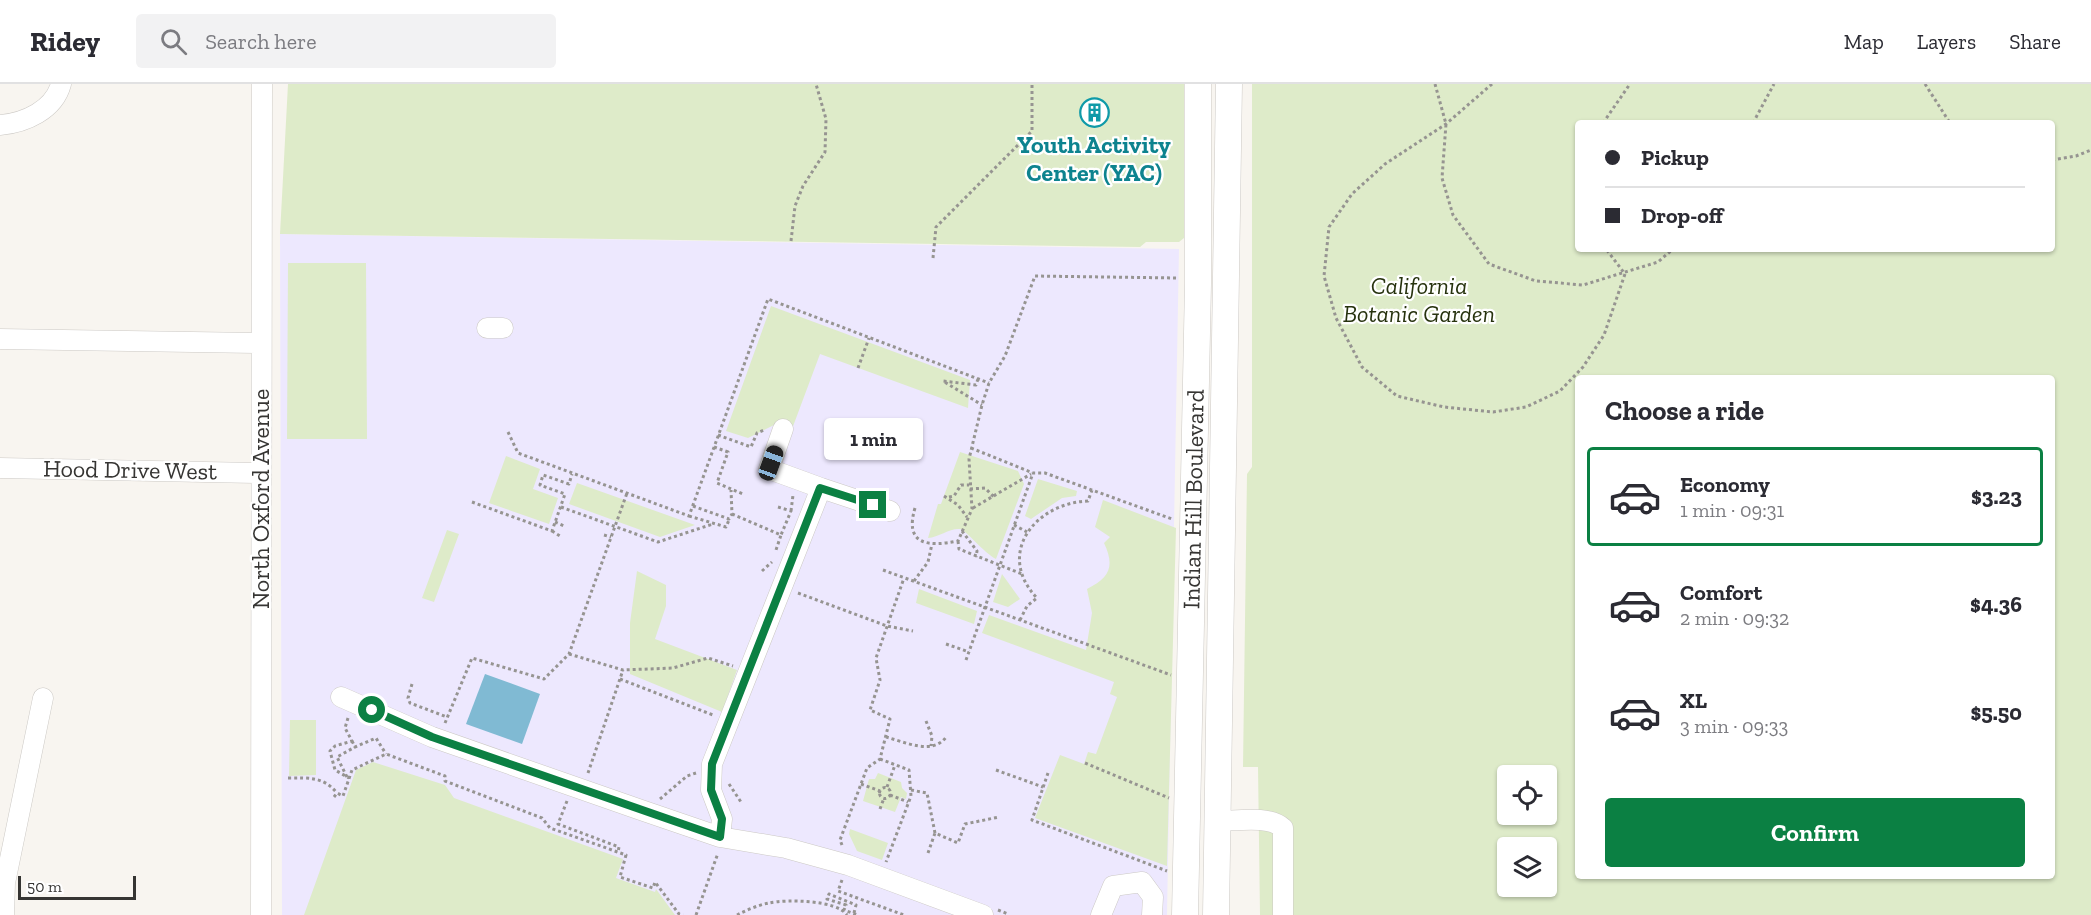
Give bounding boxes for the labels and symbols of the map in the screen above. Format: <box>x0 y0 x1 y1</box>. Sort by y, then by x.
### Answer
building icon: Youth Activity Center (YAC) <box>1078 96 1110 128</box>
place label: Youth Activity Center (YAC) <box>1017 130 1171 187</box>
park label: California Botanic Garden <box>1343 271 1495 328</box>
street label: North Oxford Avenue <box>246 389 275 609</box>
street label: Indian Hill Boulevard <box>1176 389 1210 609</box>
callout: 1 min <box>824 418 922 460</box>
car <box>756 443 786 483</box>
street label: Hood Drive West <box>43 453 217 486</box>
route end <box>859 491 886 518</box>
route start <box>358 696 385 723</box>
scale bar <box>18 873 136 900</box>

